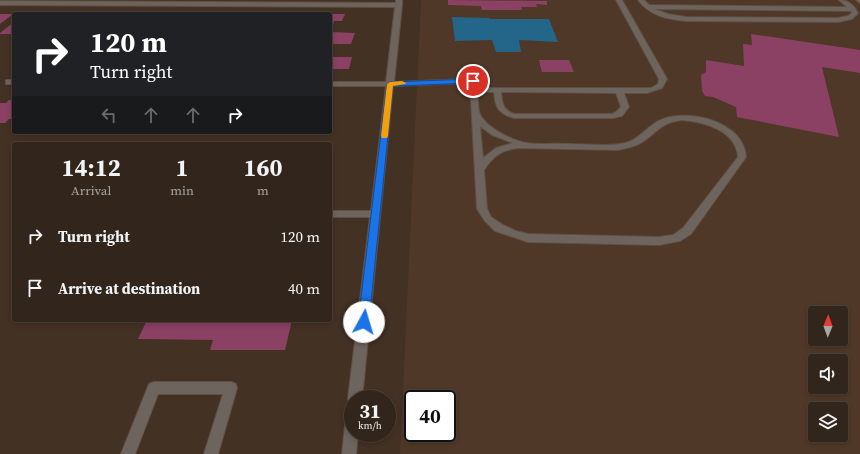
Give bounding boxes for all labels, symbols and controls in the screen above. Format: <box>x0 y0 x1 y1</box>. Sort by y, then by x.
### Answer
text: 120 m <box>90 23 167 61</box>
icon: right <box>24 28 76 80</box>
text: Turn right <box>90 59 172 84</box>
pin <box>456 64 490 98</box>
icon: arrive <box>462 70 484 92</box>
icon: left <box>98 104 120 126</box>
icon: ahead <box>140 104 162 126</box>
icon: ahead <box>182 104 204 126</box>
icon: right <box>224 104 246 126</box>
text: 14:12 <box>62 151 121 184</box>
text: 1 <box>176 151 189 184</box>
text: 160 <box>243 151 282 184</box>
text: Arrival <box>71 182 111 199</box>
text: min <box>170 182 194 199</box>
text: m <box>257 182 269 199</box>
icon: right <box>24 225 46 247</box>
text: Turn right <box>58 226 130 247</box>
text: 120 m <box>280 226 320 247</box>
icon: arrive <box>24 277 46 299</box>
text: Arrive at destination <box>58 278 200 299</box>
text: 40 m <box>288 278 320 299</box>
position arrow <box>343 301 385 343</box>
north arrow <box>808 306 848 346</box>
map controls <box>808 306 848 442</box>
button: sound <box>808 354 848 394</box>
speed limit sign: 40 <box>404 390 456 442</box>
text: 31 <box>359 397 381 425</box>
button: layers <box>808 402 848 442</box>
text: km/h <box>358 419 382 432</box>

